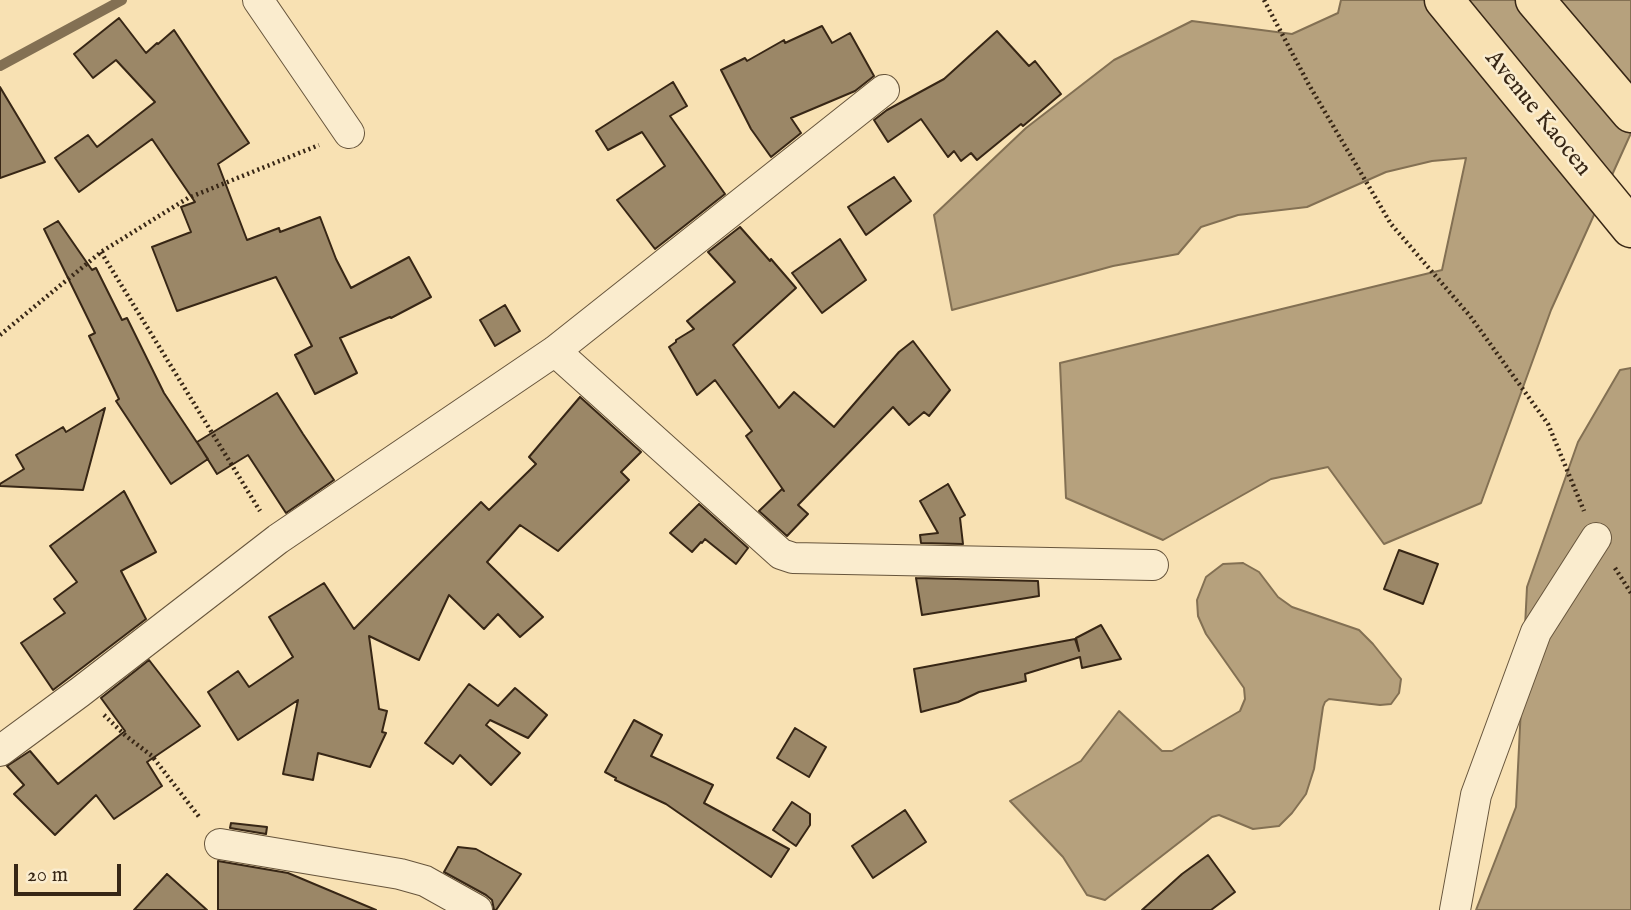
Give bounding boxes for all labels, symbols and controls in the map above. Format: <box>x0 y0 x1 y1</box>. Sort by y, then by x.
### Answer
street label: Avenue Kaocen <box>1478 45 1596 183</box>
scale bar <box>18 850 124 894</box>
text: 20 m <box>27 862 68 889</box>

